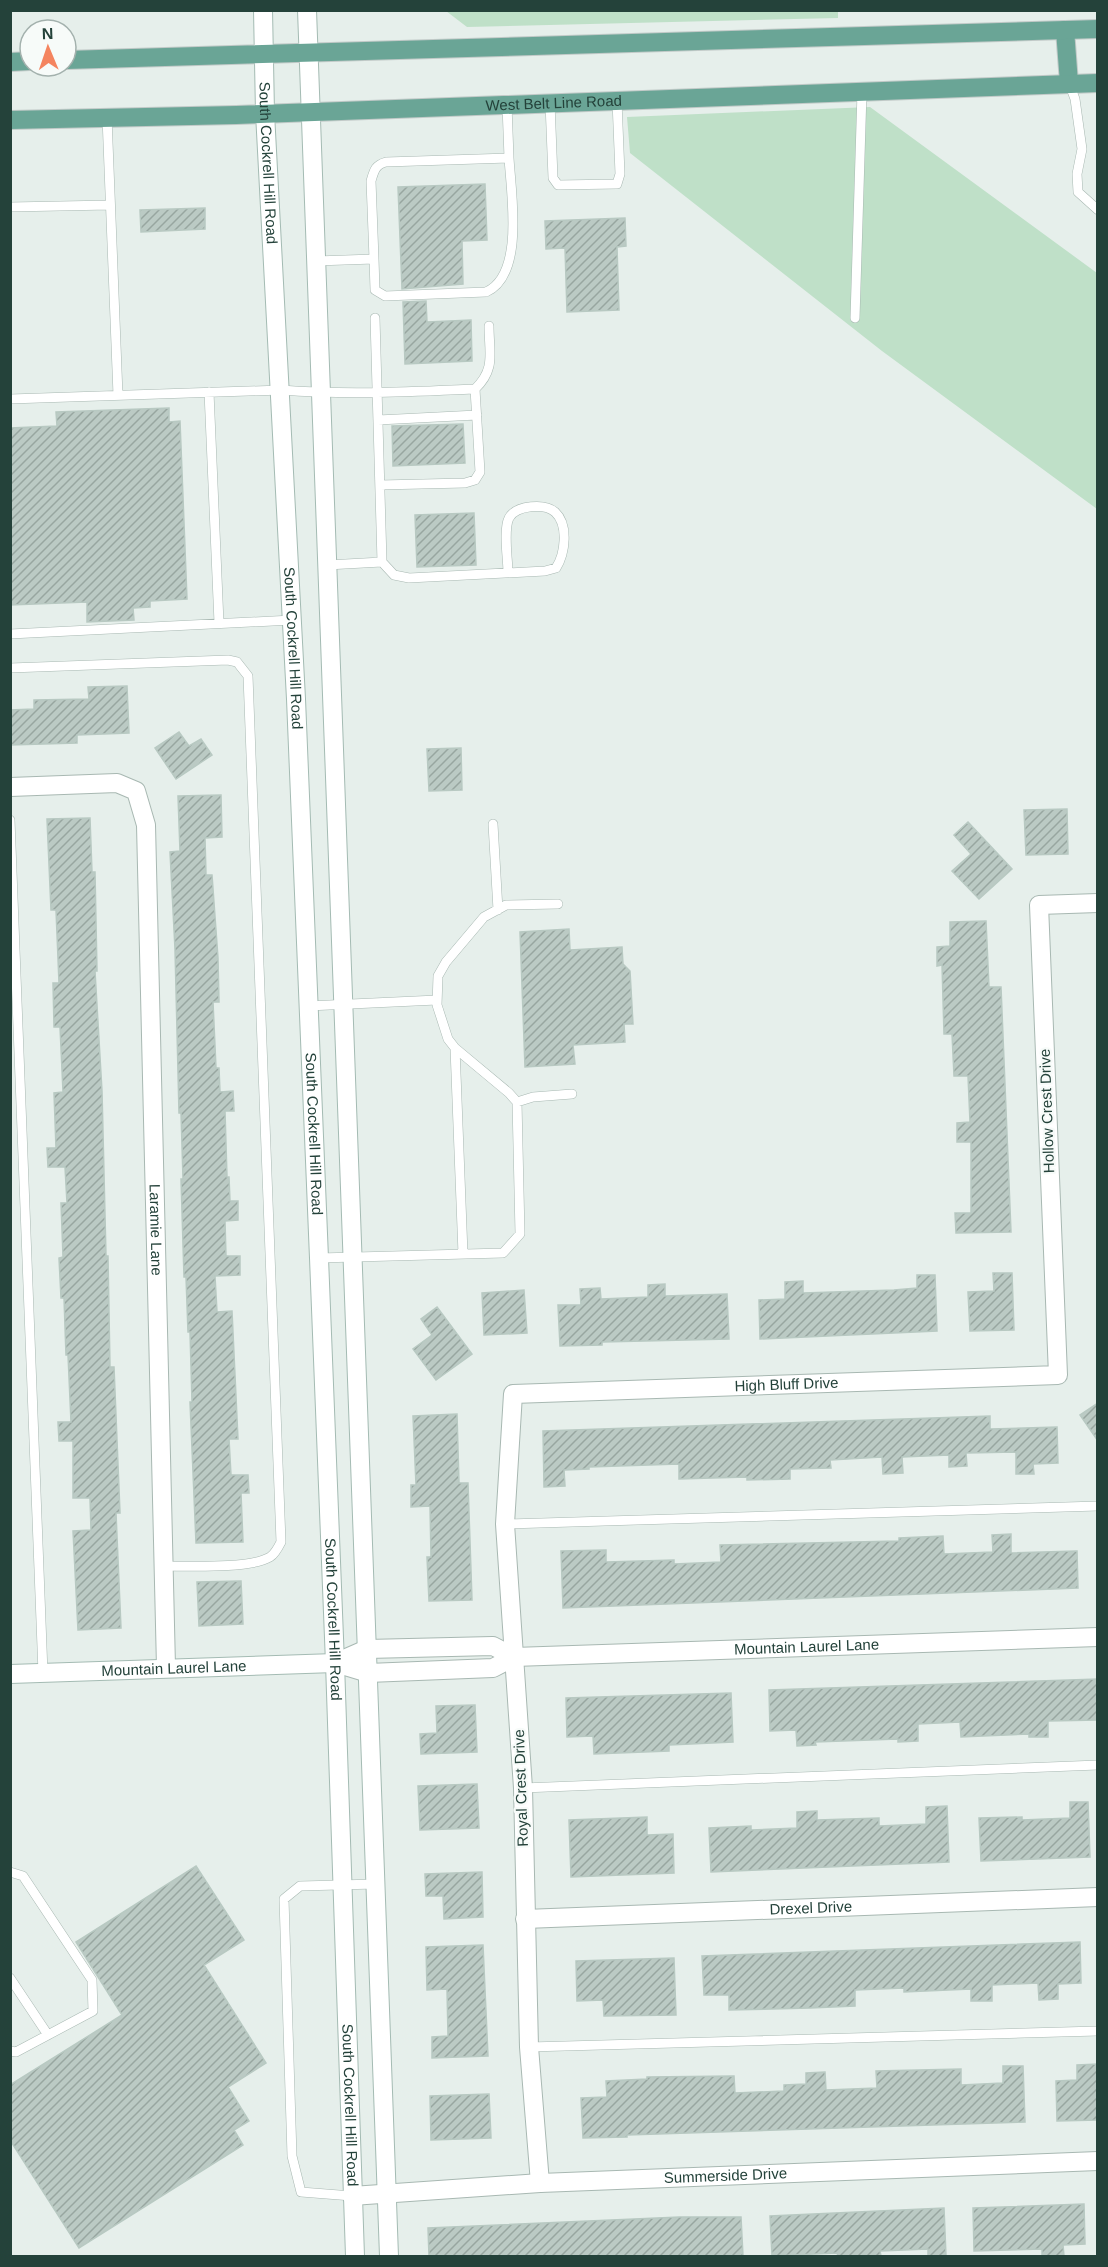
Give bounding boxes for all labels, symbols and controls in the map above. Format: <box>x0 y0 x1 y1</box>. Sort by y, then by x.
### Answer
north arrow <box>18 18 78 78</box>
text: N <box>41 25 54 42</box>
street label: South Cockrell Hill Road <box>256 81 281 245</box>
street label: West Belt Line Road <box>485 92 622 114</box>
street label: South Cockrell Hill Road <box>281 567 306 730</box>
street label: Hollow Crest Drive <box>1036 1049 1057 1173</box>
street label: South Cockrell Hill Road <box>303 1052 326 1215</box>
street label: Laramie Lane <box>147 1184 166 1276</box>
street label: High Bluff Drive <box>734 1374 839 1394</box>
street label: South Cockrell Hill Road <box>322 1538 345 1701</box>
street label: Mountain Laurel Lane <box>734 1636 879 1657</box>
street label: Mountain Laurel Lane <box>101 1657 247 1679</box>
street label: Royal Crest Drive <box>510 1729 531 1847</box>
street label: Drexel Drive <box>769 1897 852 1918</box>
street label: South Cockrell Hill Road <box>339 2024 362 2187</box>
street label: Summerside Drive <box>663 2164 787 2186</box>

